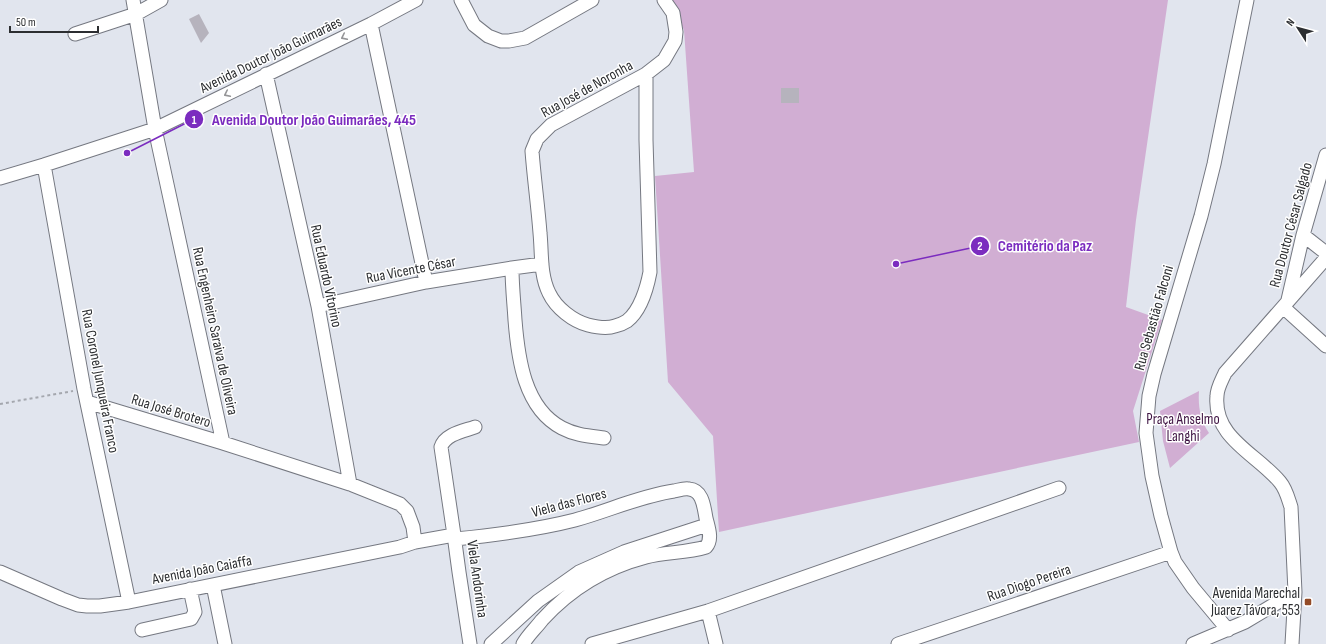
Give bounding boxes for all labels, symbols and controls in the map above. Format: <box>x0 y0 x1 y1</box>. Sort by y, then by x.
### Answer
scale bar <box>10 8 98 34</box>
north arrow <box>1278 8 1318 48</box>
street label: Avenida Doutor João Guimarães <box>196 12 345 98</box>
text: 50 m <box>16 15 36 30</box>
text: N <box>1283 16 1297 29</box>
one-way arrow <box>341 32 349 40</box>
street label: Rua José de Noronha <box>538 56 636 122</box>
one-way arrow <box>224 89 231 97</box>
callout: Avenida Doutor João Guimarães, 445 <box>184 105 424 133</box>
text: Avenida Doutor João Guimarães, 445 <box>211 111 416 130</box>
text: 1 <box>192 113 197 128</box>
street label: Rua Doutor César Salgado <box>1265 160 1317 290</box>
street label: Rua Eduardo Vitorino <box>306 223 346 329</box>
callout: Cemitério da Paz <box>970 232 1100 260</box>
text: Cemitério da Paz <box>998 237 1092 256</box>
text: 2 <box>977 239 983 254</box>
street label: Rua Engenheiro Saraiva de Oliveira <box>188 245 242 417</box>
street label: Rua Vicente César <box>365 252 458 288</box>
street label: Rua Sebastião Falconi <box>1130 263 1178 373</box>
street label: Rua Coronel Junqueira Franco <box>77 307 123 455</box>
street label: Rua José Brotero <box>129 390 213 432</box>
park label: Praça Anselmo Langhi <box>1146 410 1220 446</box>
street label: Viela das Flores <box>530 484 608 522</box>
street label: Viela Andorinha <box>462 539 492 619</box>
street label: Avenida João Caiaffa <box>150 551 254 589</box>
street label: Rua Diogo Pereira <box>985 560 1074 606</box>
place label: Avenida Marechal Juarez Távora, 553 <box>1210 584 1300 620</box>
marker: Avenida Marechal Juarez Távora, 553 <box>1303 597 1313 607</box>

